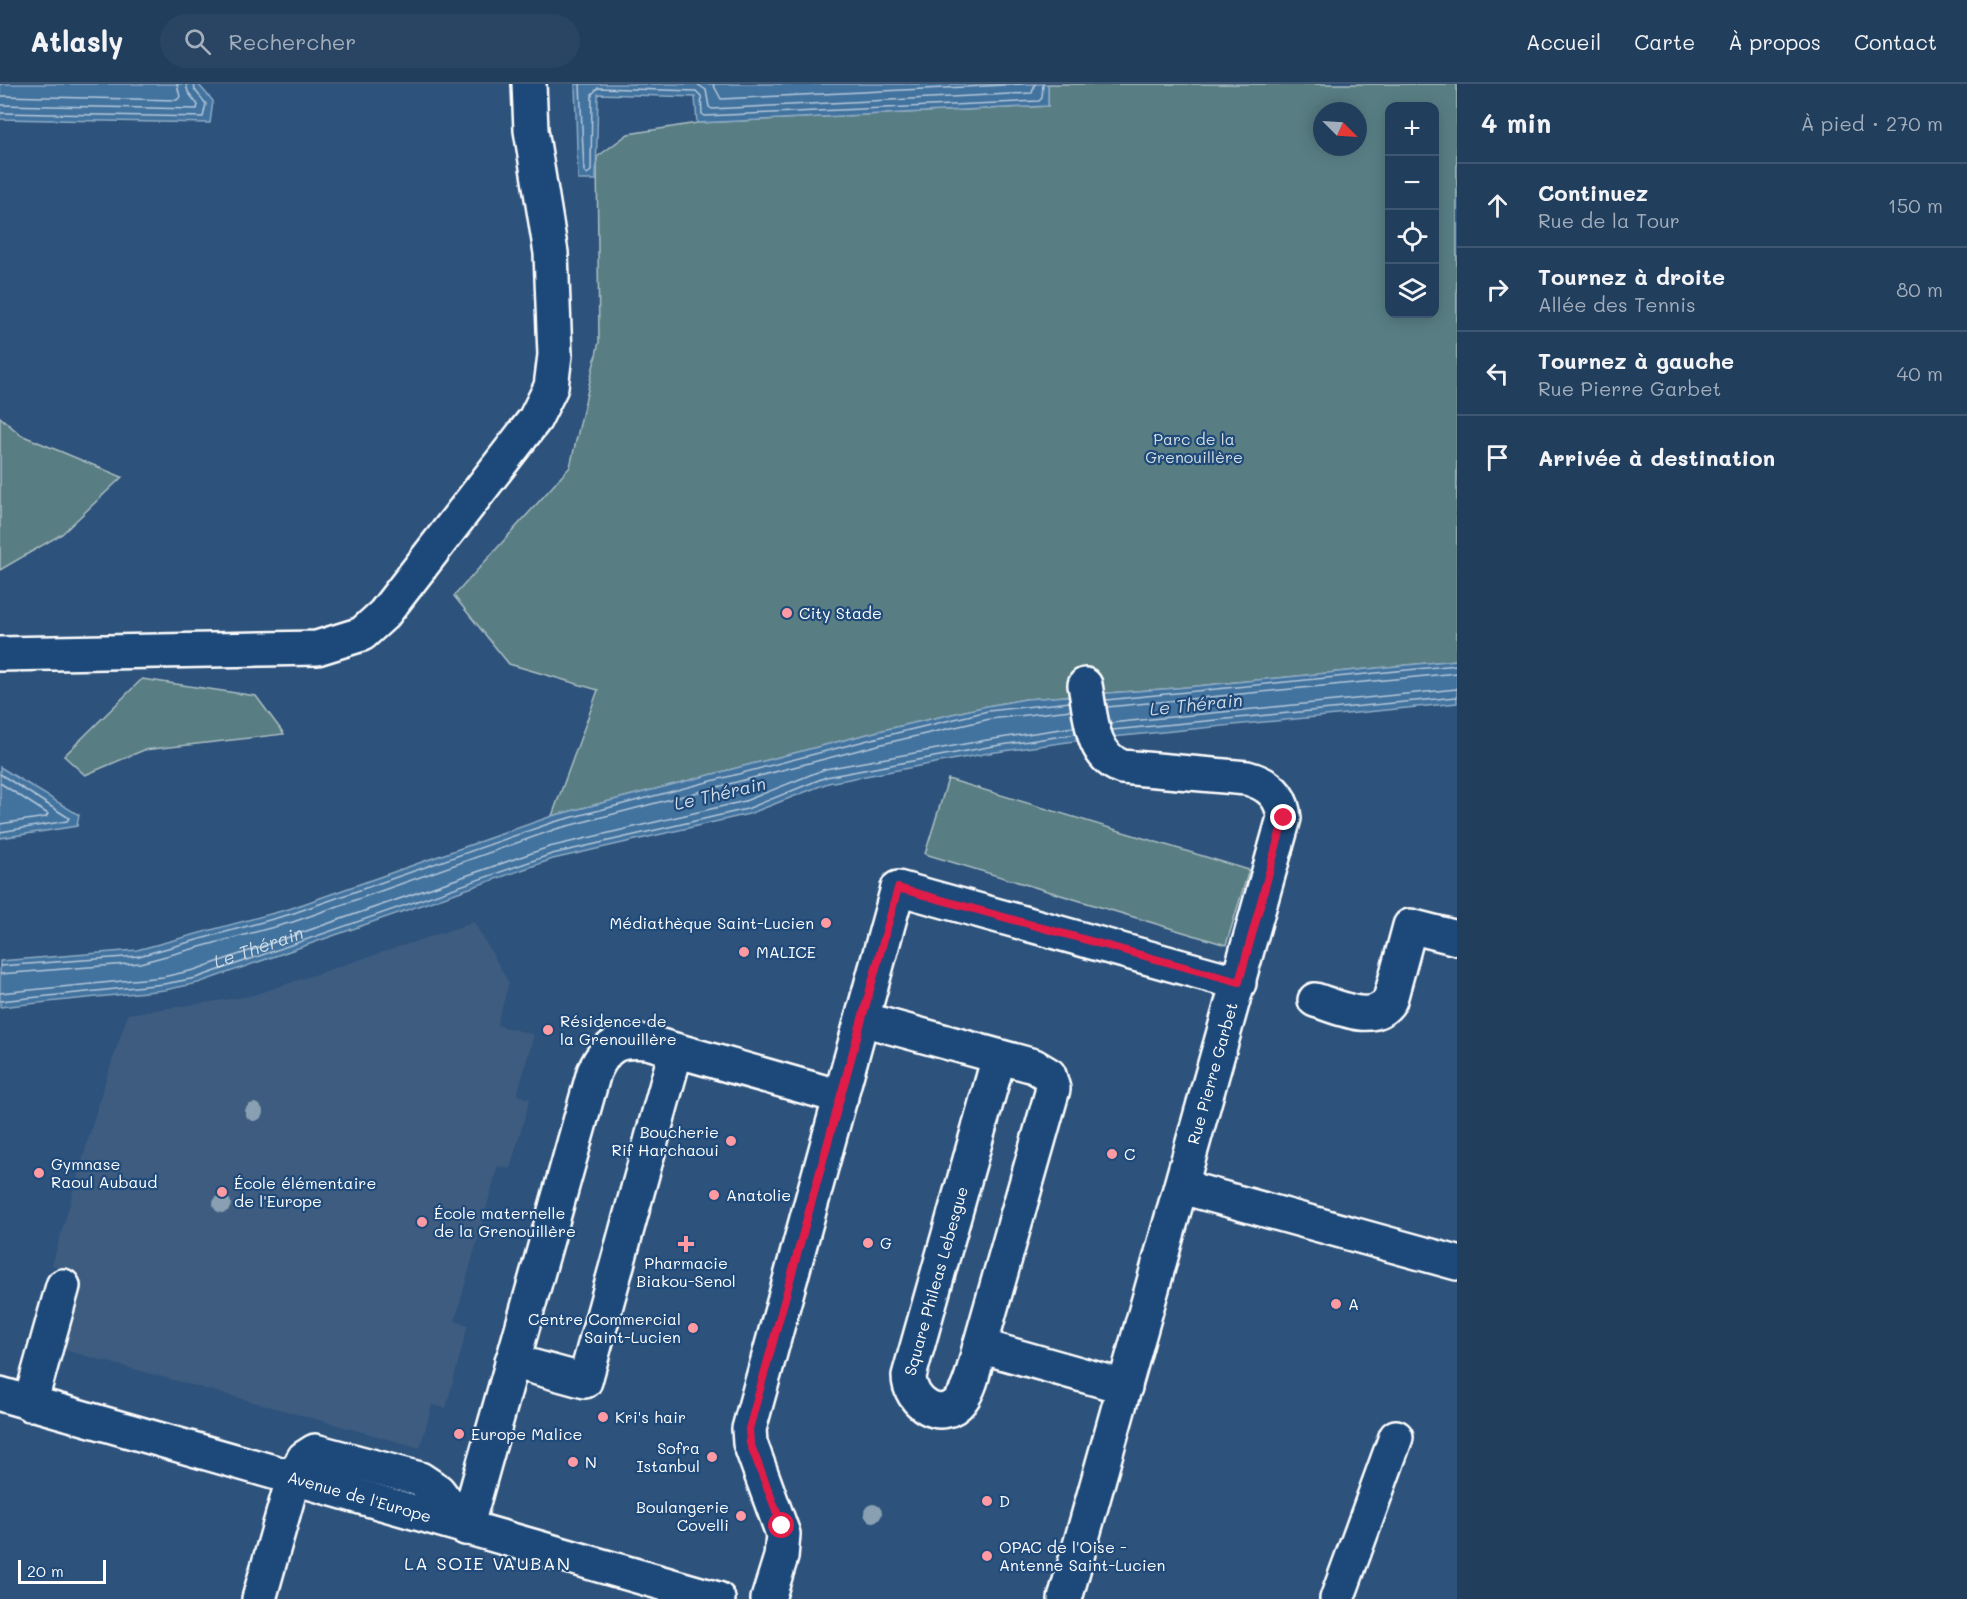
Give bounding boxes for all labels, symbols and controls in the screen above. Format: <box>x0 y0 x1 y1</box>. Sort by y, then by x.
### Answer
search box <box>160 14 580 68</box>
text: Atlasly <box>30 23 124 59</box>
icon: search <box>181 25 214 58</box>
text: Rechercher <box>229 27 356 56</box>
text: Accueil <box>1526 28 1601 55</box>
text: Carte <box>1634 28 1695 55</box>
text: À propos <box>1728 28 1821 55</box>
text: Contact <box>1854 28 1937 55</box>
north arrow <box>1313 102 1367 156</box>
map controls <box>1385 102 1439 318</box>
button: + <box>1385 102 1439 156</box>
text: 4 min <box>1481 106 1551 140</box>
text: À pied · 270 m <box>1801 110 1943 136</box>
button: − <box>1385 156 1439 210</box>
text: Continuez <box>1538 178 1648 207</box>
icon: ahead <box>1481 189 1514 222</box>
text: 150 m <box>1888 192 1943 218</box>
text: Rue de la Tour <box>1538 207 1680 233</box>
button: locate <box>1385 210 1439 264</box>
text: Tournez à droite <box>1538 262 1725 291</box>
button: layers <box>1385 264 1439 318</box>
icon: right <box>1481 273 1514 306</box>
text: 80 m <box>1896 276 1943 302</box>
text: Allée des Tennis <box>1538 291 1696 317</box>
text: Tournez à gauche <box>1538 346 1734 375</box>
icon: left <box>1481 357 1514 390</box>
text: 40 m <box>1897 360 1943 386</box>
text: Rue Pierre Garbet <box>1538 375 1721 401</box>
park label: Parc de la Grenouillère <box>1145 428 1243 467</box>
icon: arrive <box>1481 441 1514 474</box>
text: Arrivée à destination <box>1538 443 1775 472</box>
place label: City Stade <box>799 602 882 623</box>
marker: City Stade <box>780 606 794 620</box>
water label: Le Thérain <box>1148 687 1244 721</box>
water label: Le Thérain <box>672 771 768 815</box>
route end <box>1270 804 1296 830</box>
place label: Médiathèque Saint-Lucien <box>610 912 814 933</box>
marker: Médiathèque Saint-Lucien <box>819 916 833 930</box>
water label: Le Thérain <box>210 920 306 973</box>
place label: MALICE <box>756 941 816 962</box>
marker: MALICE <box>737 945 751 959</box>
street label: Rue Pierre Garbet <box>1182 1000 1242 1147</box>
place label: Résidence de la Grenouillère <box>560 1010 677 1049</box>
marker: Résidence de la Grenouillère <box>541 1023 555 1037</box>
place label: Boucherie Rif Harchaoui <box>612 1121 719 1160</box>
marker: Boucherie Rif Harchaoui <box>724 1134 738 1148</box>
place label: C <box>1124 1143 1135 1164</box>
marker: C <box>1105 1147 1119 1161</box>
place label: Gymnase Raoul Aubaud <box>51 1153 157 1192</box>
marker: Gymnase Raoul Aubaud <box>32 1166 46 1180</box>
place label: École élémentaire de l'Europe <box>234 1172 376 1211</box>
place label: Anatolie <box>726 1184 791 1205</box>
street label: Square Phileas Lebesgue <box>899 1184 972 1378</box>
marker: École élémentaire de l'Europe <box>215 1185 229 1199</box>
marker: Anatolie <box>707 1188 721 1202</box>
place label: École maternelle de la Grenouillère <box>434 1202 576 1241</box>
marker: École maternelle de la Grenouillère <box>415 1215 429 1229</box>
place label: G <box>880 1232 892 1253</box>
marker: G <box>861 1236 875 1250</box>
marker: Pharmacie Biakou-Senol <box>679 1237 693 1251</box>
place label: Pharmacie Biakou-Senol <box>636 1252 736 1291</box>
place label: A <box>1348 1293 1359 1314</box>
marker: A <box>1329 1297 1343 1311</box>
place label: Centre Commercial Saint-Lucien <box>528 1308 681 1347</box>
marker: Centre Commercial Saint-Lucien <box>686 1321 700 1335</box>
place label: Kri's hair <box>615 1406 686 1427</box>
marker: Kri's hair <box>596 1410 610 1424</box>
place label: Europe Malice <box>471 1423 582 1444</box>
marker: Europe Malice <box>452 1427 466 1441</box>
place label: Sofra Istanbul <box>636 1437 700 1476</box>
marker: Sofra Istanbul <box>705 1450 719 1464</box>
place label: N <box>585 1451 597 1472</box>
marker: N <box>566 1455 580 1469</box>
street label: Avenue de l'Europe <box>285 1466 434 1527</box>
place label: D <box>999 1490 1010 1511</box>
marker: D <box>980 1494 994 1508</box>
place label: Boulangerie Covelli <box>636 1496 729 1535</box>
marker: Boulangerie Covelli <box>734 1509 748 1523</box>
route start <box>768 1512 794 1538</box>
place label: OPAC de l'Oise - Antenne Saint-Lucien <box>999 1536 1165 1575</box>
marker: OPAC de l'Oise - Antenne Saint-Lucien <box>980 1549 994 1563</box>
district label: LA SOIE VAUBAN <box>404 1551 572 1575</box>
scale bar <box>18 1557 106 1584</box>
text: 20 m <box>27 1560 64 1581</box>

